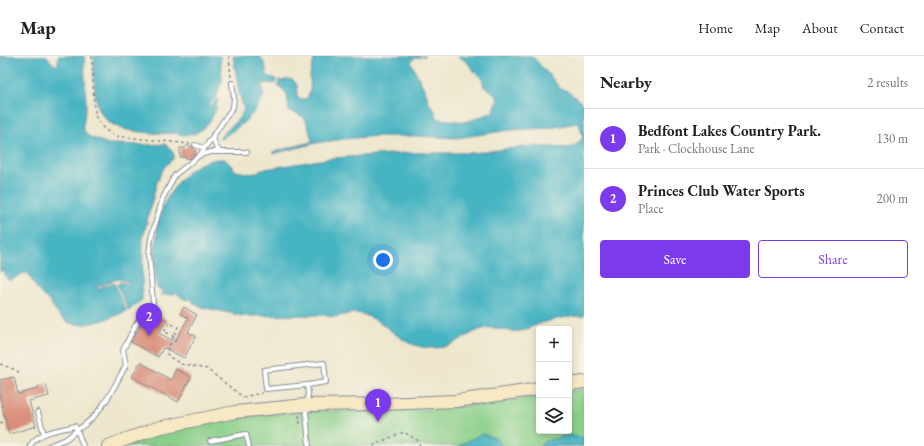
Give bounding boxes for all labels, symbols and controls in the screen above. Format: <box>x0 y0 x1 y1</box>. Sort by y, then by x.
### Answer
text: Map <box>20 15 56 40</box>
text: Home <box>698 19 733 37</box>
text: Map <box>755 19 780 37</box>
text: About <box>802 19 838 37</box>
text: Contact <box>860 19 904 37</box>
text: Nearby <box>600 71 652 93</box>
text: 2 results <box>867 74 908 91</box>
text: Bedfont Lakes Country Park. <box>638 121 821 140</box>
text: 1 <box>610 130 616 147</box>
text: 130 m <box>877 130 908 147</box>
text: Park · Clockhouse Lane <box>638 140 755 157</box>
text: Princes Club Water Sports <box>638 181 805 200</box>
text: 2 <box>610 190 616 207</box>
text: 200 m <box>877 190 908 207</box>
text: Place <box>638 200 664 217</box>
button: Save <box>600 240 750 278</box>
button: Share <box>758 240 908 278</box>
your location <box>373 250 393 270</box>
pin: 2 <box>136 303 162 336</box>
map controls <box>536 326 572 434</box>
button: + <box>536 326 572 362</box>
button: − <box>536 362 572 398</box>
pin: 1 <box>365 389 391 422</box>
button: layers <box>536 398 572 434</box>

